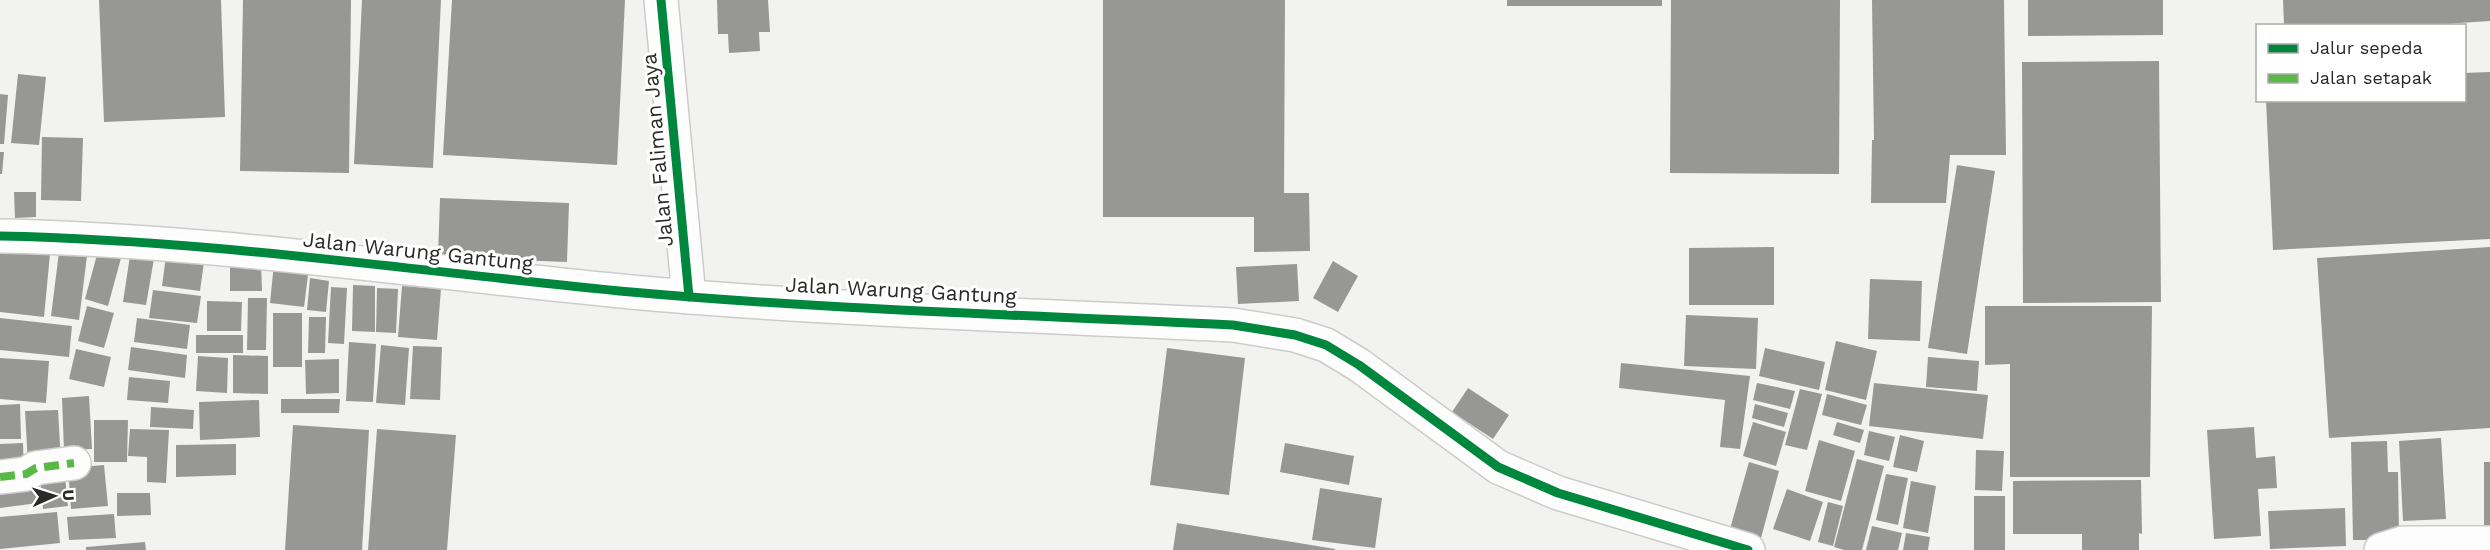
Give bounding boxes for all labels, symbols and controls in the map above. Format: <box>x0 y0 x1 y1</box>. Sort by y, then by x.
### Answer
legend <box>2256 24 2466 102</box>
text: Jalur sepeda <box>2310 37 2423 58</box>
street label: Jalan Faliman Jaya <box>636 52 678 248</box>
text: Jalan setapak <box>2310 67 2432 88</box>
street label: Jalan Warung Gantung <box>302 226 535 276</box>
street label: Jalan Warung Gantung <box>785 271 1018 309</box>
north arrow <box>24 466 84 526</box>
text: U <box>59 489 78 501</box>

